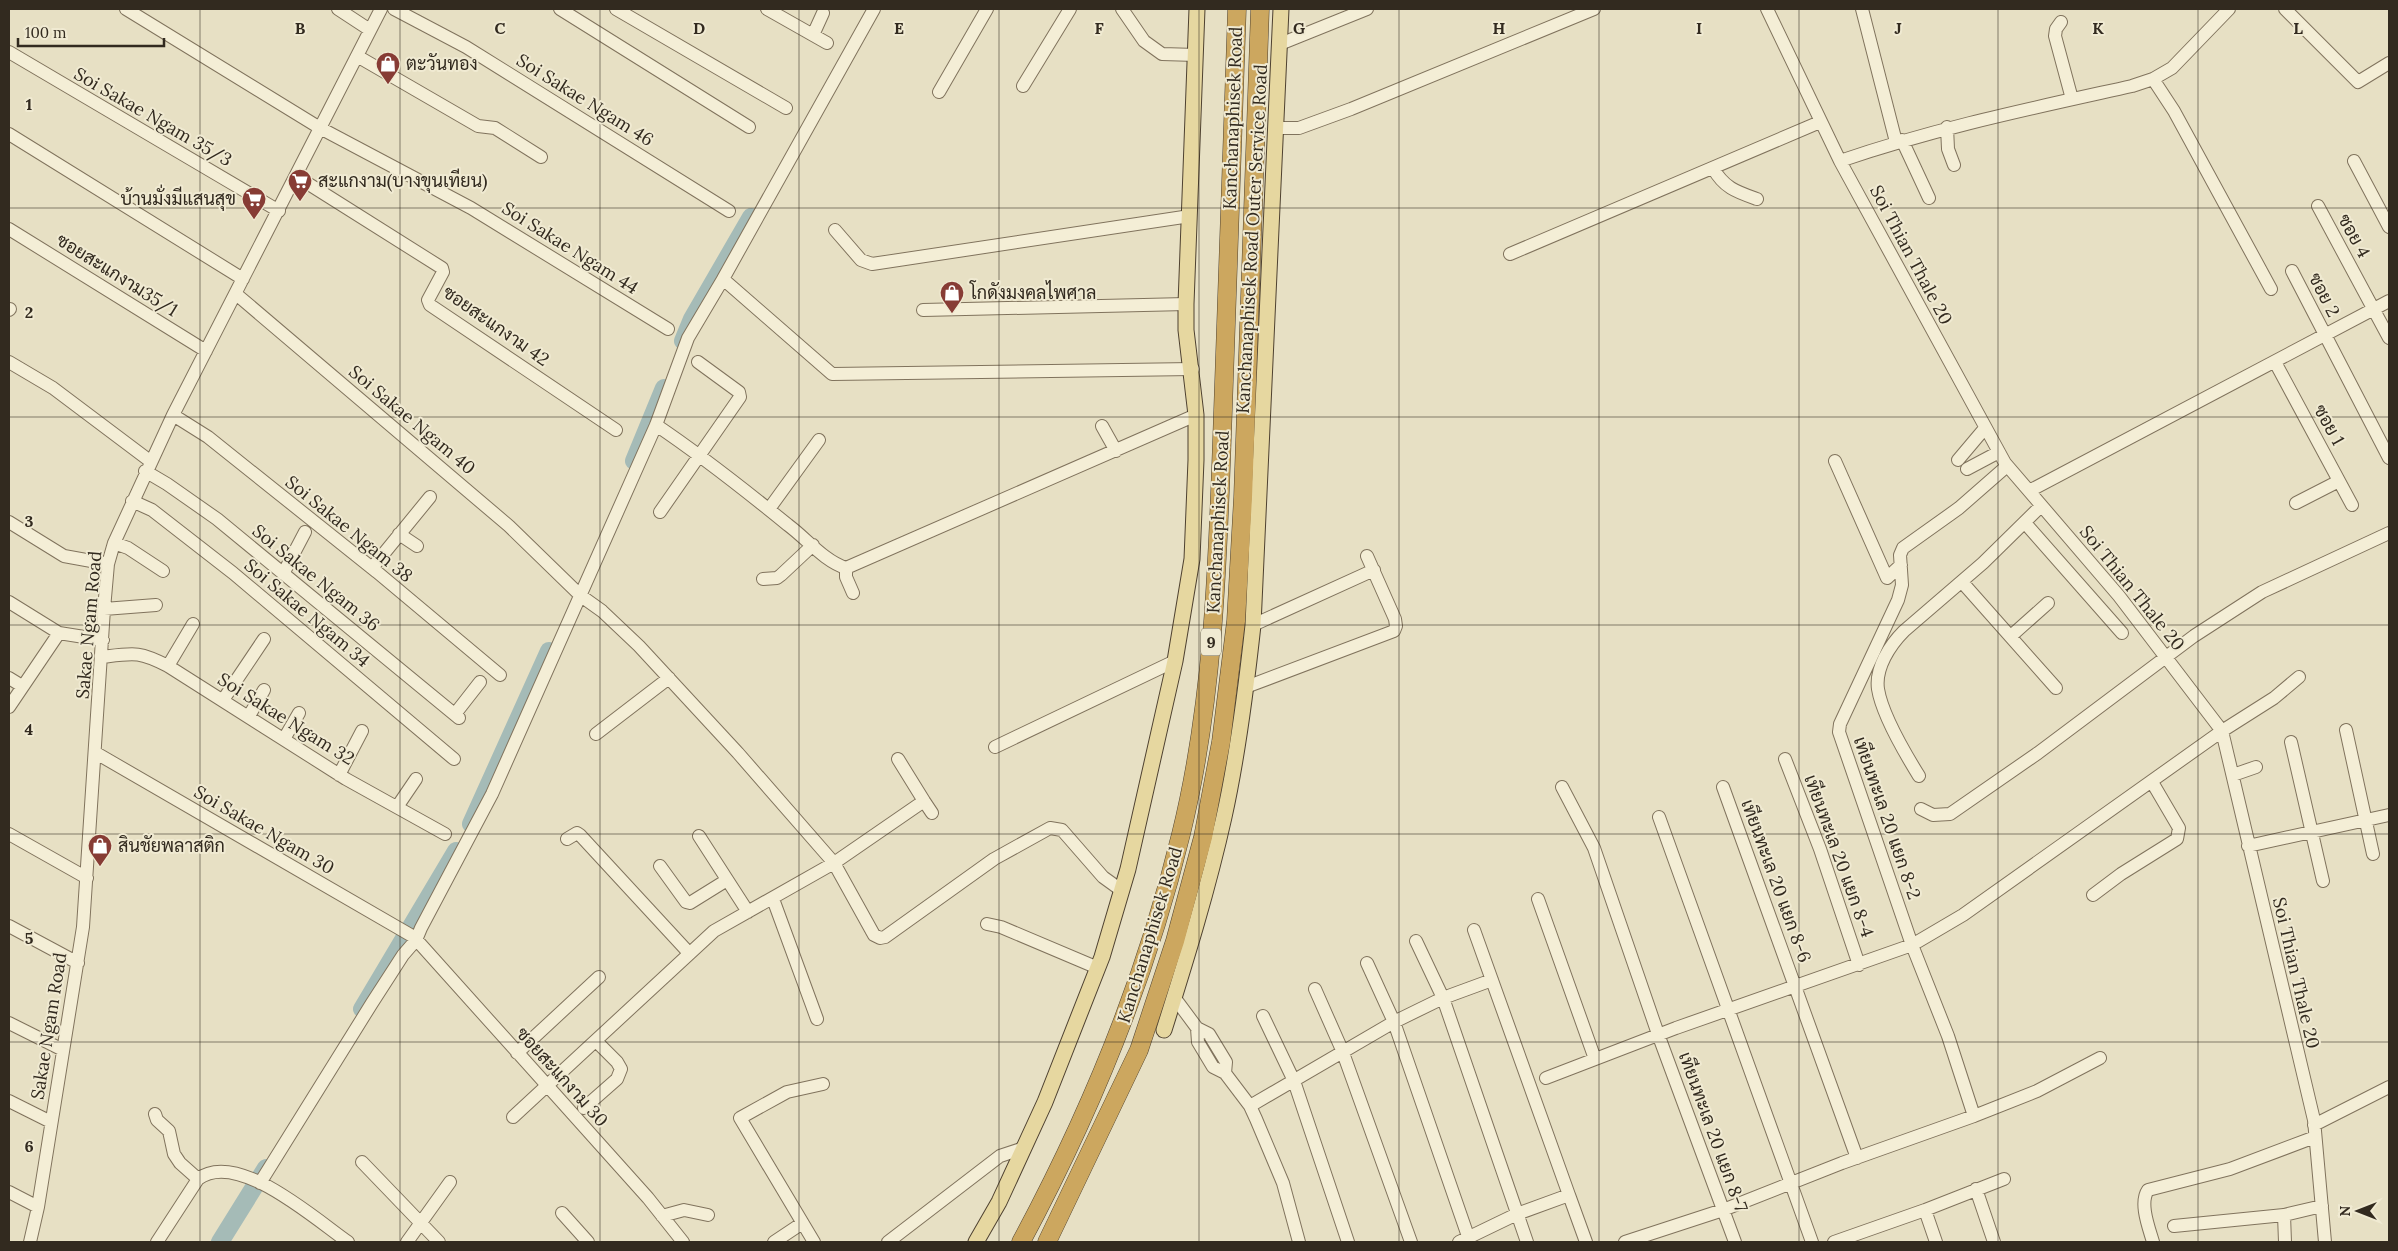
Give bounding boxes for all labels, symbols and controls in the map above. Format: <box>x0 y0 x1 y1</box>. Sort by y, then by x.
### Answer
scale bar <box>18 15 164 47</box>
text: B <box>295 18 306 38</box>
text: C <box>494 18 506 38</box>
text: D <box>693 18 705 38</box>
text: E <box>894 18 904 38</box>
text: F <box>1094 18 1104 38</box>
text: G <box>1293 18 1305 38</box>
text: H <box>1493 18 1506 38</box>
text: I <box>1696 18 1702 38</box>
text: J <box>1894 18 1902 38</box>
text: K <box>2092 18 2104 38</box>
text: L <box>2293 18 2303 38</box>
text: 100 m <box>25 23 66 42</box>
street label: Kanchanaphisek Road <box>1218 26 1247 210</box>
street label: Soi Sakae Ngam 46 <box>512 48 658 151</box>
shop icon: ตะวันทอง <box>375 51 401 85</box>
place label: ตะวันทอง <box>406 52 478 75</box>
street label: Soi Sakae Ngam 35/3 <box>70 62 236 171</box>
street label: Kanchanaphisek Road Outer Service Road <box>1231 63 1272 414</box>
text: 1 <box>26 94 32 114</box>
supermarket icon: สะแกงาม(บางขุนเทียน) <box>287 168 313 202</box>
place label: สะแกงาม(บางขุนเทียน) <box>318 168 488 193</box>
street label: Soi Thian Thale 20 <box>1865 181 1958 328</box>
place label: บ้านมั่งมีแสนสุข <box>120 184 236 211</box>
supermarket icon: บ้านมั่งมีแสนสุข <box>241 186 267 220</box>
street label: Soi Sakae Ngam 44 <box>498 196 643 299</box>
street label: ซอย 4 <box>2333 210 2376 262</box>
street label: ซอยสะแกงาม35/1 <box>52 228 182 321</box>
street label: ซอย 2 <box>2304 269 2345 321</box>
street label: ซอยสะแกงาม 42 <box>439 280 554 371</box>
shop icon: โกดังมงคลไพศาล <box>939 280 965 314</box>
place label: โกดังมงคลไพศาล <box>969 280 1097 304</box>
text: 2 <box>25 302 33 322</box>
street label: Soi Sakae Ngam 40 <box>344 360 480 479</box>
street label: ซอย 1 <box>2309 400 2350 449</box>
street label: Kanchanaphisek Road <box>1201 430 1234 614</box>
street label: Soi Sakae Ngam 38 <box>281 470 418 587</box>
text: 3 <box>25 511 34 531</box>
street label: Soi Sakae Ngam 36 <box>248 519 385 636</box>
street label: Soi Thian Thale 20 <box>2075 520 2190 655</box>
street label: Sakae Ngam Road <box>71 550 106 700</box>
street label: Soi Sakae Ngam 34 <box>240 553 375 672</box>
road number: 9 <box>1201 628 1221 656</box>
street label: Soi Sakae Ngam 32 <box>214 667 359 770</box>
text: 4 <box>25 719 34 739</box>
street label: เทียนทะเล 20 แยก 8-2 <box>1849 733 1927 902</box>
street label: เทียนทะเล 20 แยก 8-4 <box>1799 771 1881 941</box>
street label: Soi Sakae Ngam 30 <box>190 780 339 879</box>
street label: เทียนทะเล 20 แยก 8-6 <box>1736 796 1818 966</box>
shop icon: สินชัยพลาสติก <box>87 833 113 867</box>
place label: สินชัยพลาสติก <box>118 834 225 857</box>
street label: Kanchanaphisek Road <box>1112 844 1187 1026</box>
street label: Soi Thian Thale 20 <box>2268 895 2325 1051</box>
text: 5 <box>25 928 34 948</box>
street label: Sakae Ngam Road <box>26 951 72 1101</box>
street label: ซอยสะแกงาม 30 <box>511 1022 613 1131</box>
street label: เทียนทะเล 20 แยก 8-7 <box>1674 1048 1754 1215</box>
text: 6 <box>24 1136 34 1156</box>
north arrow <box>2333 1186 2383 1236</box>
text: N <box>2336 1205 2354 1216</box>

